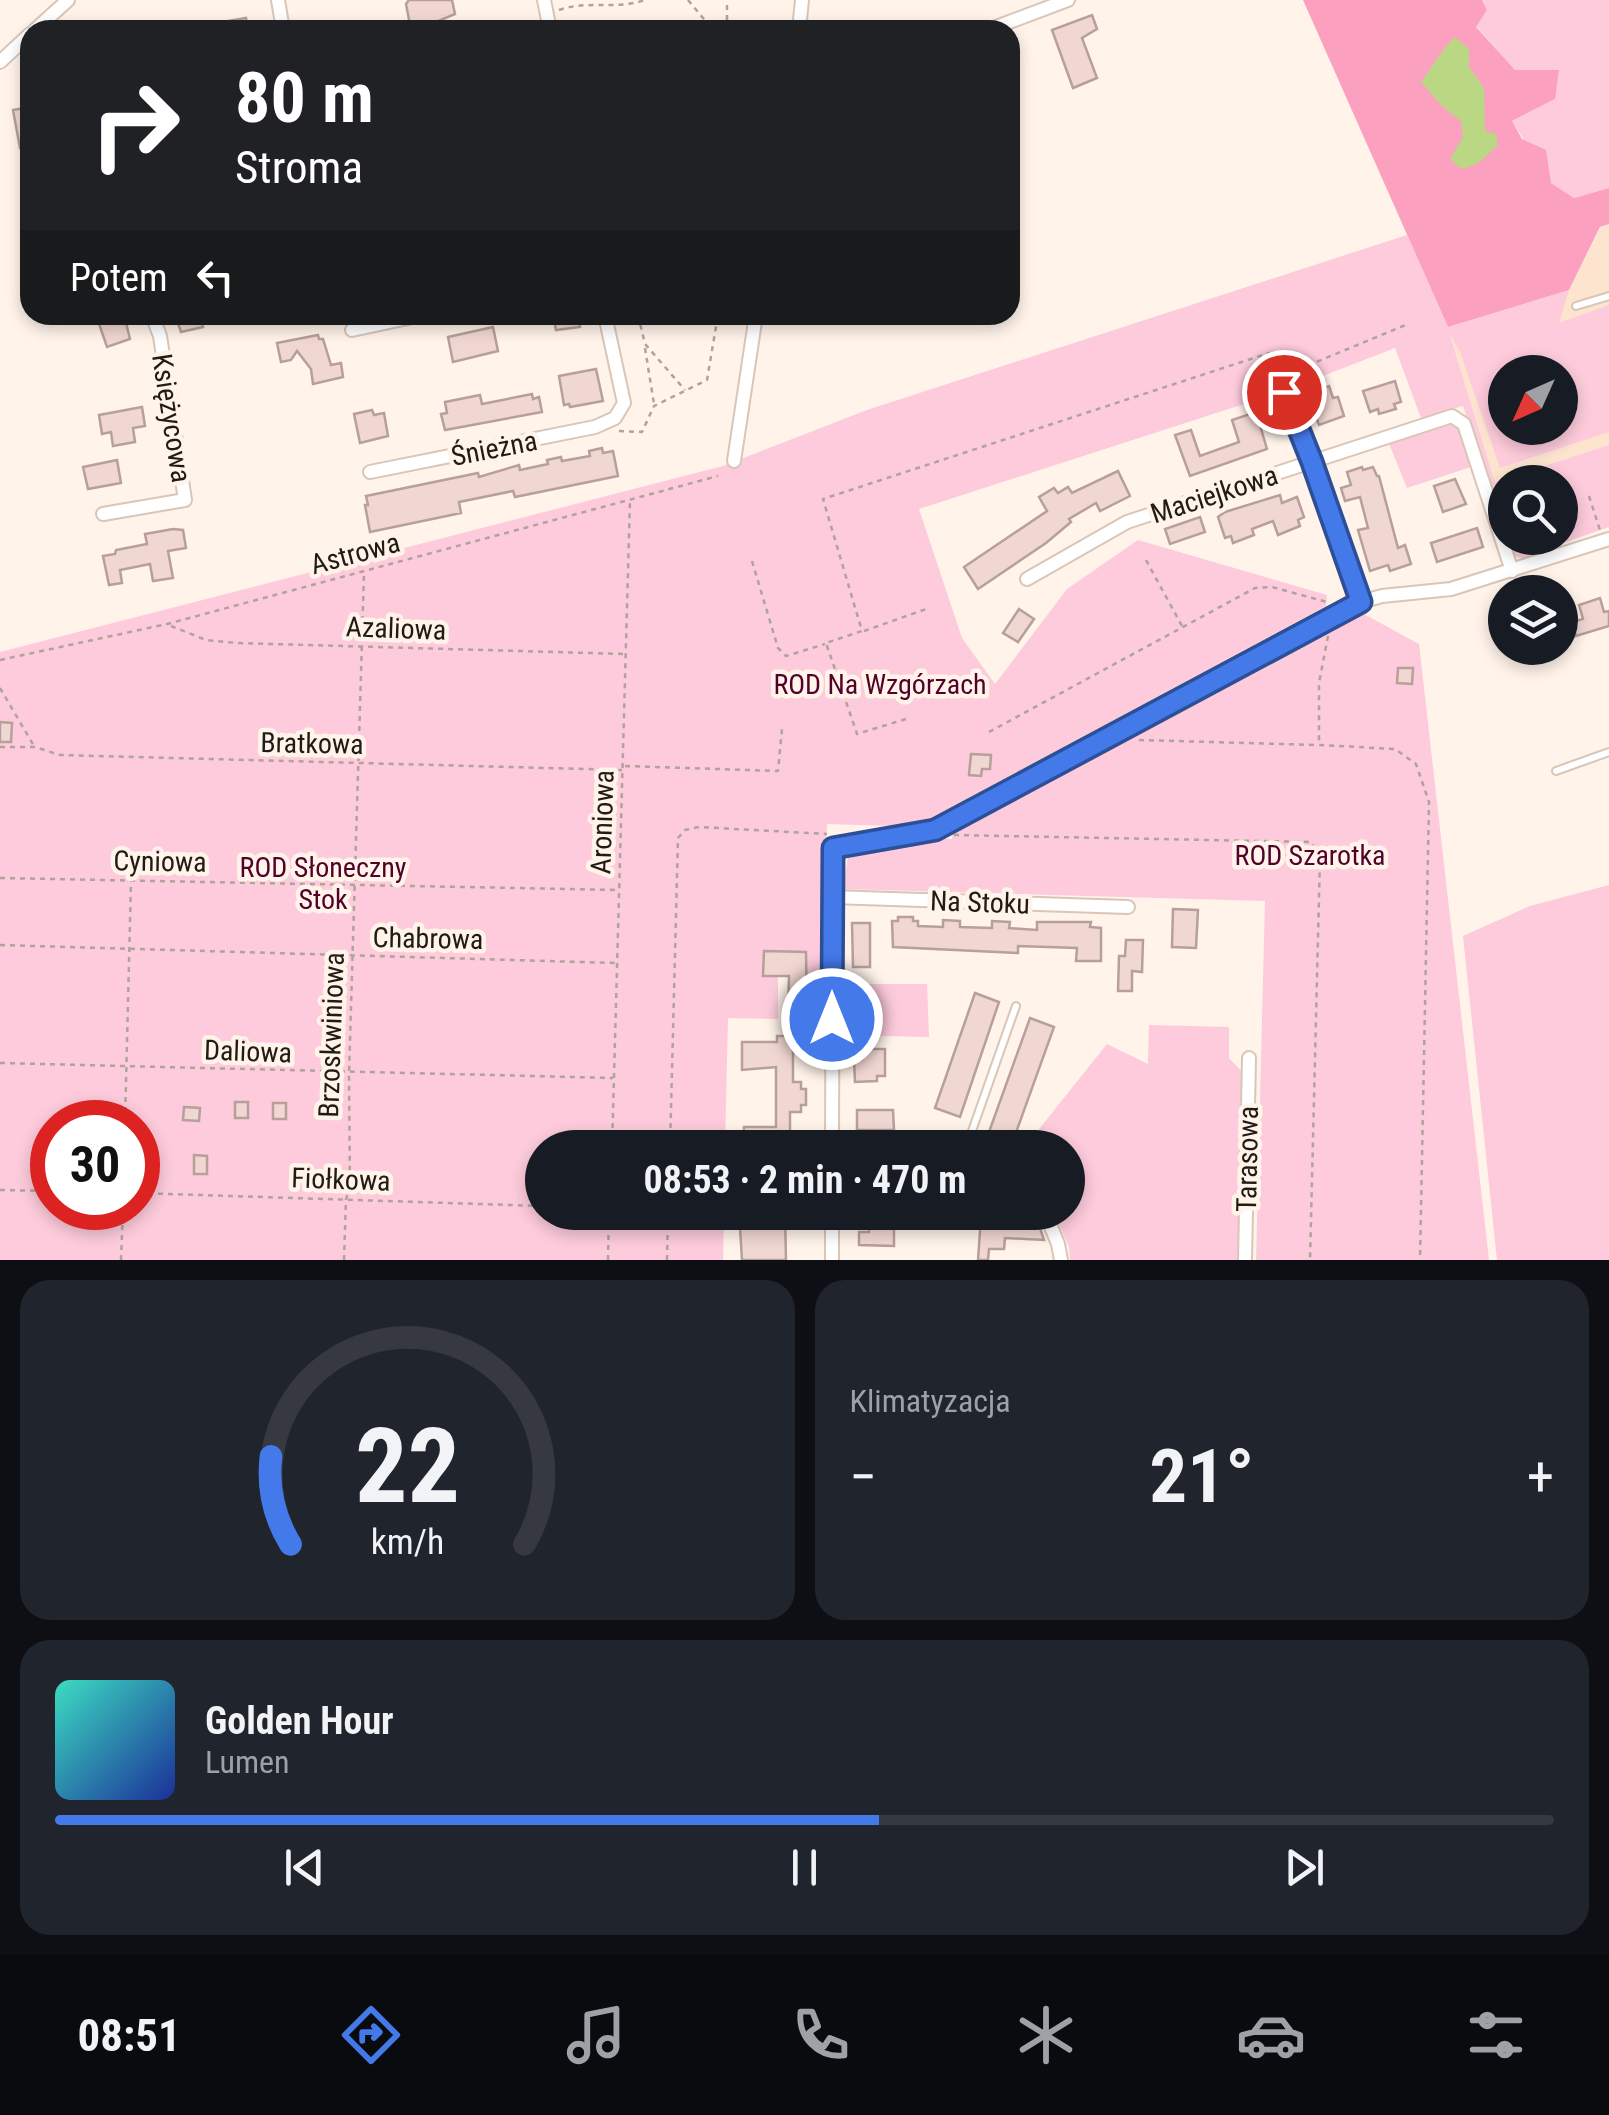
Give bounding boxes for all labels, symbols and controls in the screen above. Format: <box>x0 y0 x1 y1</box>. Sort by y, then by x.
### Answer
text: 80 m <box>235 57 374 139</box>
icon: right <box>70 60 200 190</box>
text: Stroma <box>235 141 363 194</box>
icon: left <box>188 250 243 305</box>
text: Potem <box>70 256 168 300</box>
pin <box>1242 350 1327 435</box>
street label: Księżycowa <box>145 351 198 485</box>
north arrow <box>1488 355 1578 445</box>
map controls <box>1488 355 1578 665</box>
icon: arrive <box>1257 365 1312 420</box>
street label: Śnieżna <box>448 424 540 473</box>
street label: Maciejkowa <box>1146 458 1282 531</box>
button: search <box>1488 465 1578 555</box>
street label: Astrowa <box>307 526 403 581</box>
button: layers <box>1488 575 1578 665</box>
street label: Azaliowa <box>345 610 447 647</box>
park label: ROD Na Wzgórzach <box>773 668 987 701</box>
street label: Bratkowa <box>260 726 364 761</box>
street label: Aroniowa <box>584 769 621 875</box>
park label: ROD Szarotka <box>1235 839 1385 872</box>
street label: Cyniowa <box>113 844 207 879</box>
park label: ROD Słoneczny Stok <box>240 851 407 916</box>
street label: Na Stoku <box>929 884 1030 921</box>
street label: Chabrowa <box>372 921 484 956</box>
street label: Brzoskwiniowa <box>312 952 351 1118</box>
position arrow <box>780 967 884 1071</box>
street label: Daliowa <box>203 1033 292 1070</box>
speed limit sign: 30 <box>30 1100 160 1230</box>
street label: Tarasowa <box>1230 1106 1265 1212</box>
text: 08:53 · 2 min · 470 m <box>644 1158 966 1202</box>
street label: Fiołkowa <box>291 1161 391 1198</box>
text: Klimatyzacja <box>850 1382 1011 1420</box>
text: 22 <box>355 1406 460 1527</box>
text: 21° <box>1149 1432 1254 1520</box>
text: − <box>850 1445 877 1509</box>
text: + <box>1527 1445 1554 1509</box>
text: km/h <box>370 1521 444 1563</box>
text: Golden Hour <box>205 1699 394 1743</box>
text: Lumen <box>205 1743 290 1781</box>
icon: previous <box>277 1840 332 1895</box>
icon: pause <box>777 1840 832 1895</box>
icon: next <box>1277 1840 1332 1895</box>
icon: directions <box>336 2000 406 2070</box>
icon: music <box>561 2000 631 2070</box>
icon: phone <box>786 2000 856 2070</box>
icon: climate <box>1011 2000 1081 2070</box>
icon: car <box>1236 2000 1306 2070</box>
icon: filters <box>1461 2000 1531 2070</box>
text: 08:51 <box>78 2009 181 2062</box>

